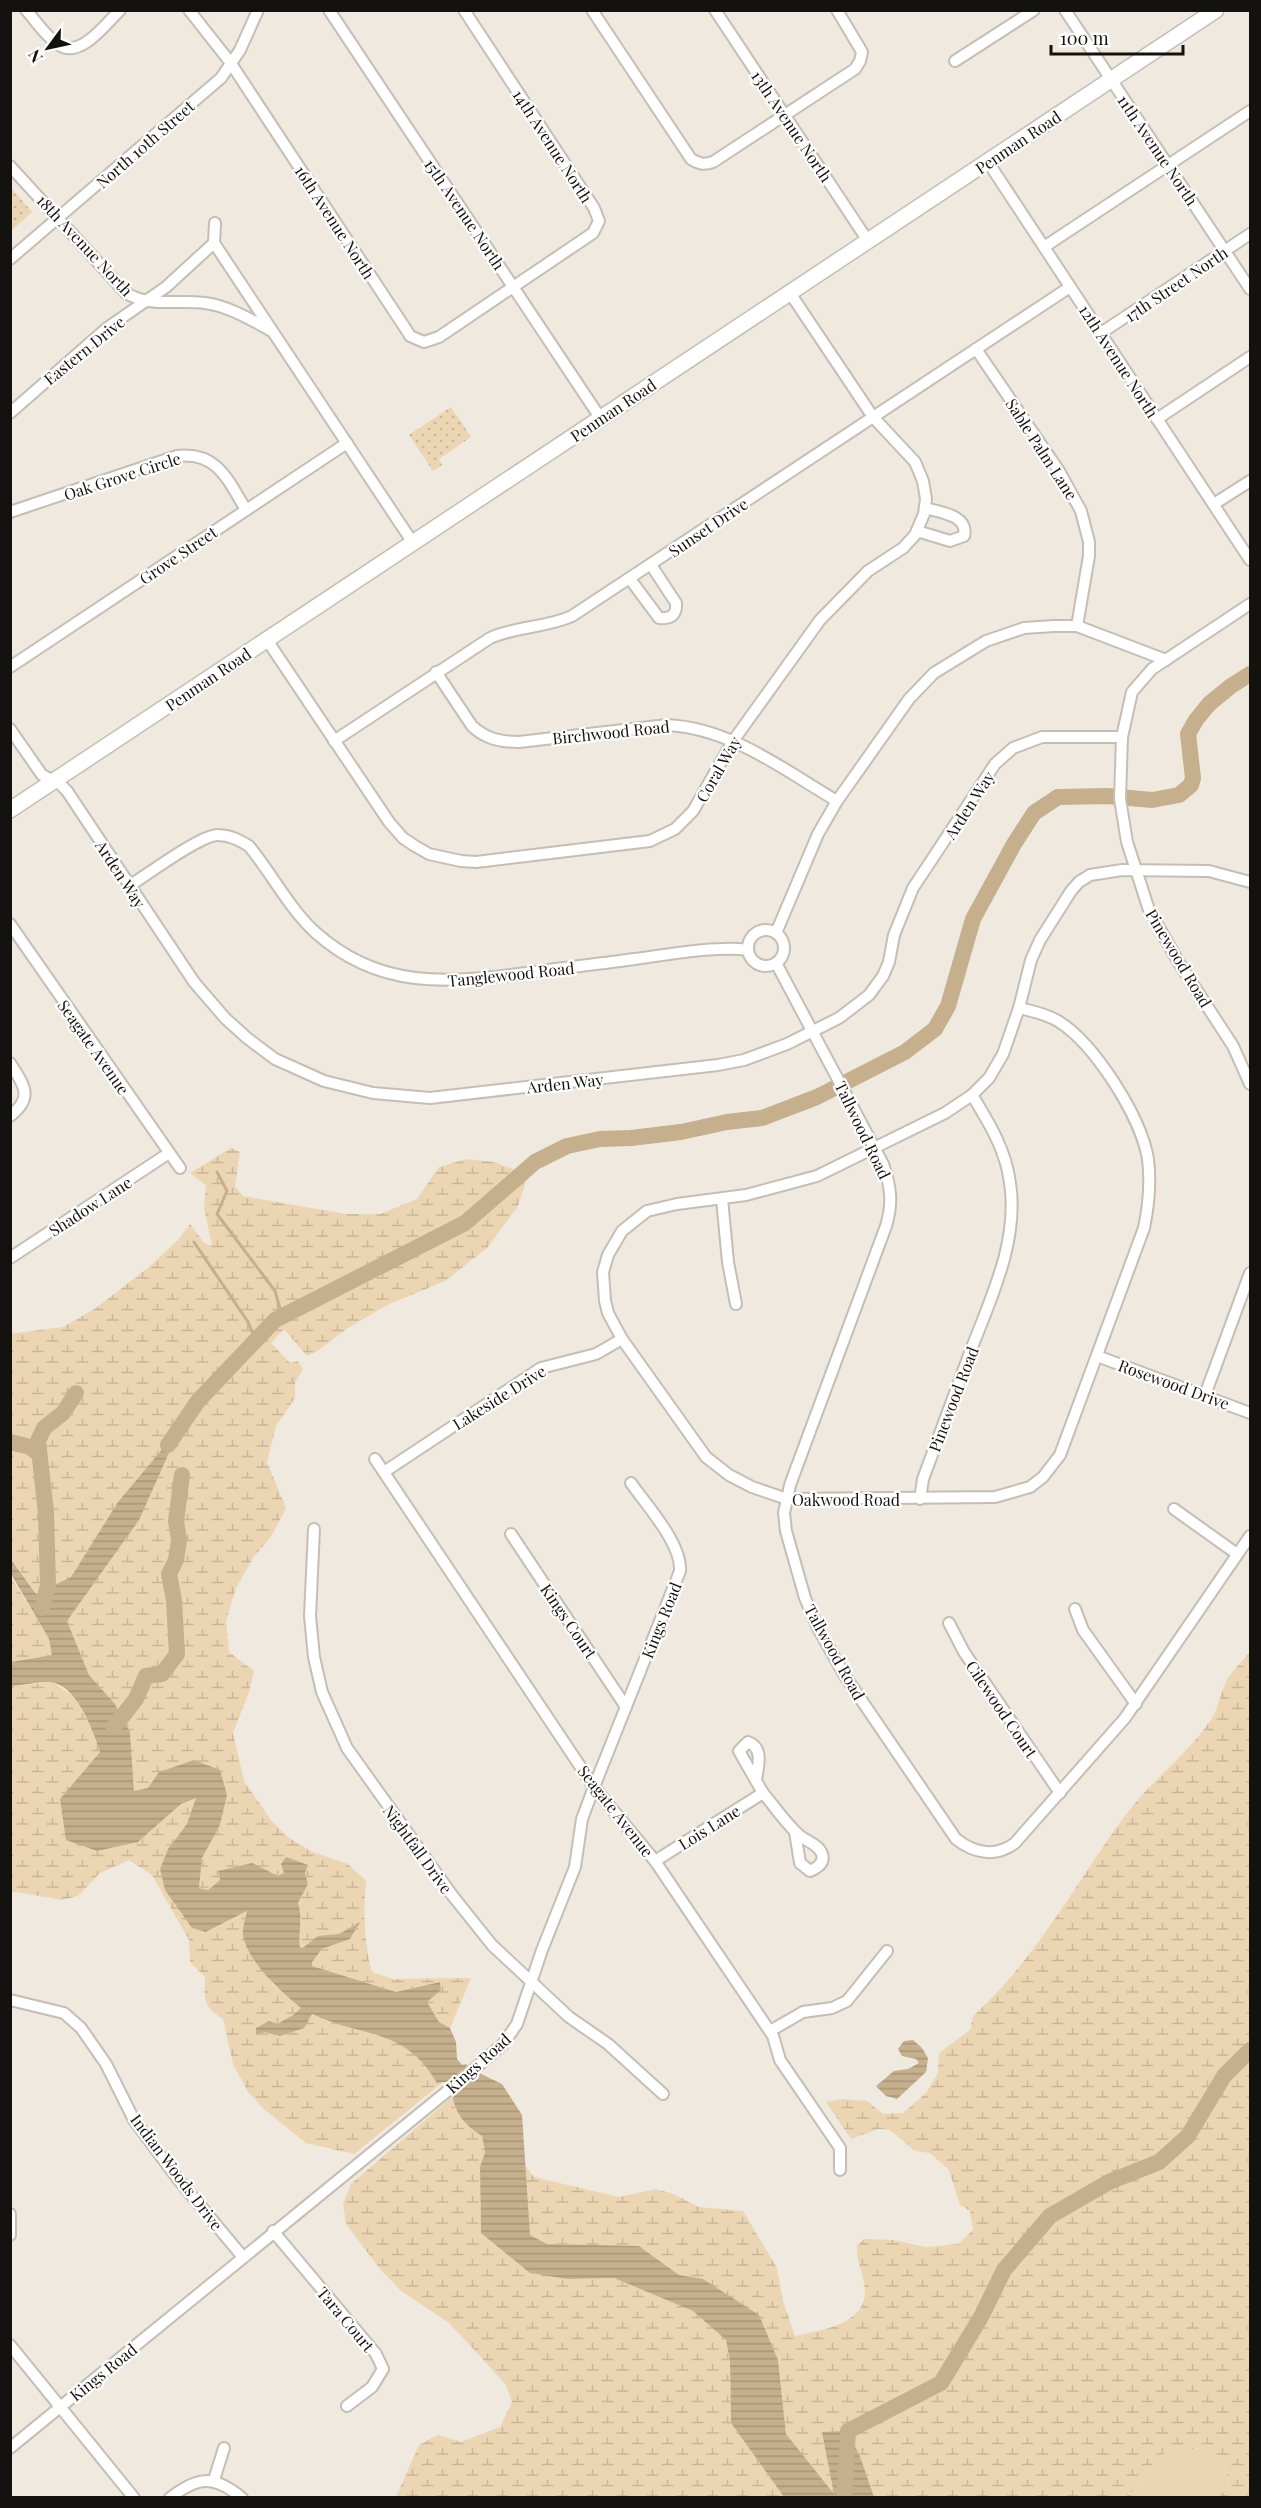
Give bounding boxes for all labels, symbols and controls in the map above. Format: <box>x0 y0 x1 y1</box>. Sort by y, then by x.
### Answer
north arrow <box>18 18 78 78</box>
scale bar <box>1051 18 1183 56</box>
text: 100 m <box>1060 26 1109 50</box>
text: N <box>23 46 47 67</box>
street label: 13th Avenue North <box>747 66 837 186</box>
street label: 14th Avenue North <box>508 85 598 207</box>
street label: 11th Avenue North <box>1113 91 1203 210</box>
street label: North 10th Street <box>92 95 199 192</box>
street label: Penman Road <box>971 106 1065 178</box>
street label: 15th Avenue North <box>420 154 510 274</box>
street label: 16th Avenue North <box>290 161 380 283</box>
street label: 18th Avenue North <box>32 190 138 301</box>
street label: 17th Street North <box>1120 241 1232 326</box>
street label: 12th Avenue North <box>1075 300 1164 422</box>
street label: Eastern Drive <box>39 311 129 389</box>
street label: Penman Road <box>566 374 660 446</box>
street label: Sable Palm Lane <box>1001 394 1083 504</box>
street label: Oak Grove Circle <box>61 447 183 505</box>
street label: Sunset Drive <box>664 493 752 561</box>
street label: Grove Street <box>135 521 221 589</box>
street label: Penman Road <box>161 643 255 715</box>
street label: Birchwood Road <box>551 715 671 749</box>
street label: Coral Way <box>691 732 745 806</box>
street label: Arden Way <box>939 767 999 844</box>
street label: Arden Way <box>91 835 151 912</box>
street label: Pinewood Road <box>1141 905 1217 1011</box>
street label: Tanglewood Road <box>447 957 575 991</box>
street label: Seagate Avenue <box>54 996 134 1098</box>
street label: Arden Way <box>525 1069 604 1098</box>
street label: Tallwood Road <box>830 1078 896 1182</box>
street label: Shadow Lane <box>44 1171 136 1241</box>
street label: Pinewood Road <box>923 1343 983 1455</box>
street label: Rosewood Drive <box>1116 1354 1232 1414</box>
street label: Lakeside Drive <box>448 1360 550 1434</box>
street label: Oakwood Road <box>792 1489 900 1510</box>
street label: Kings Road <box>636 1579 686 1661</box>
street label: Kings Court <box>536 1580 602 1663</box>
street label: Tallwood Road <box>800 1600 870 1704</box>
street label: Cilewood Court <box>962 1656 1042 1762</box>
street label: Seagate Avenue <box>574 1761 658 1861</box>
street label: Nightfall Drive <box>379 1800 457 1898</box>
street label: Lois Lane <box>674 1800 744 1854</box>
street label: Kings Road <box>441 2028 515 2098</box>
street label: Indian Woods Drive <box>126 2110 228 2234</box>
street label: Tara Court <box>313 2282 379 2356</box>
street label: Kings Road <box>65 2339 141 2405</box>

